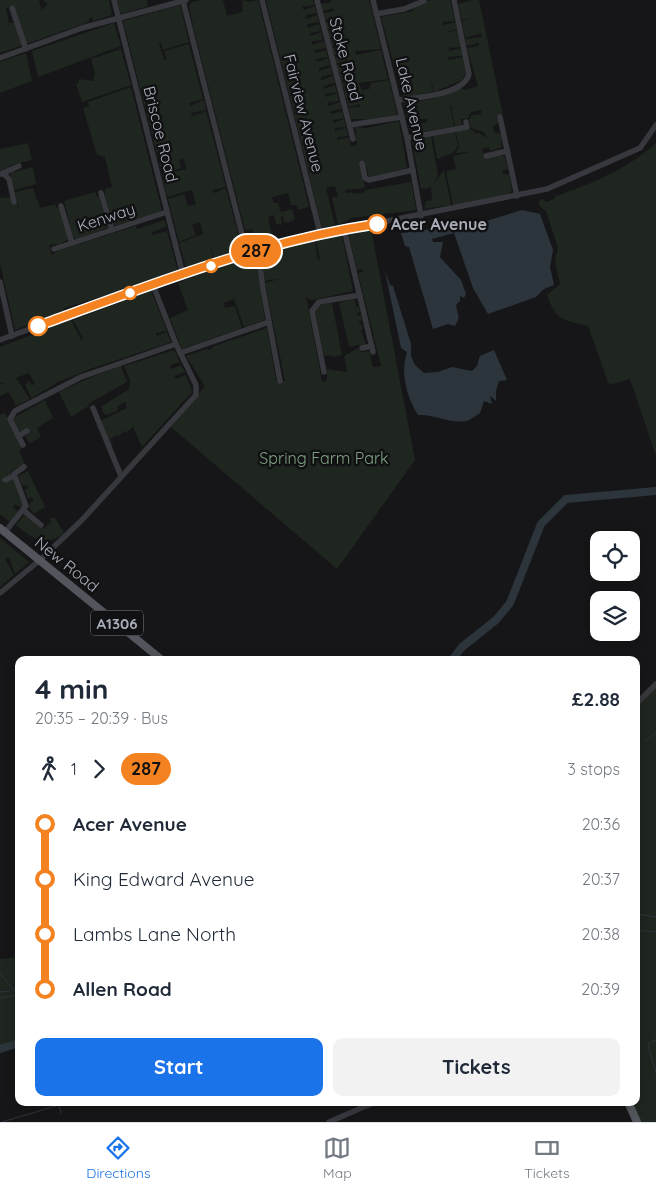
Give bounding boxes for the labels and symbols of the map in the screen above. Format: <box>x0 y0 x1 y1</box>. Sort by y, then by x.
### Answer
street label: Stoke Road <box>325 15 367 103</box>
street label: Fairview Avenue <box>280 52 328 174</box>
street label: Lake Avenue <box>392 56 432 152</box>
street label: Briscoe Road <box>139 84 183 184</box>
street label: Kenway <box>75 198 137 236</box>
marker: Acer Avenue <box>367 214 387 234</box>
place label: Acer Avenue <box>391 214 487 234</box>
line badge: 287 <box>227 235 285 267</box>
unlabelled marker <box>204 259 218 273</box>
unlabelled marker <box>123 286 137 300</box>
unlabelled marker <box>28 316 48 336</box>
park label: Spring Farm Park <box>259 448 389 468</box>
street label: New Road <box>31 532 103 596</box>
road number: A1306 <box>91 610 143 636</box>

